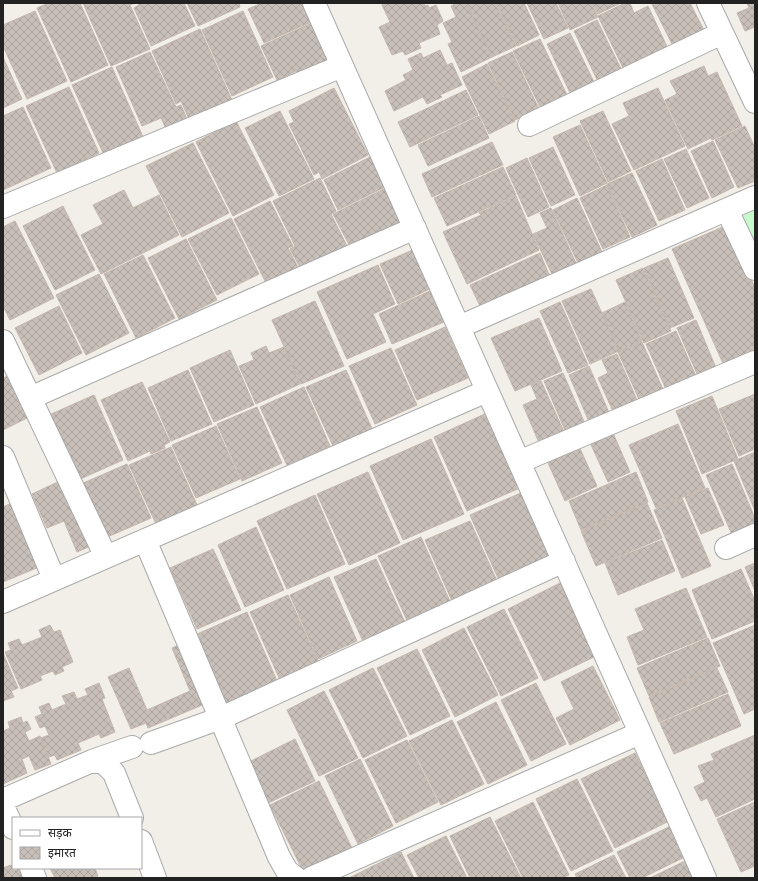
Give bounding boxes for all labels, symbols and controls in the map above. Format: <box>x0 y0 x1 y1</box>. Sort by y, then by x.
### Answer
legend <box>12 817 142 869</box>
text: सड़क <box>48 825 73 841</box>
text: इमारत <box>48 845 77 861</box>

